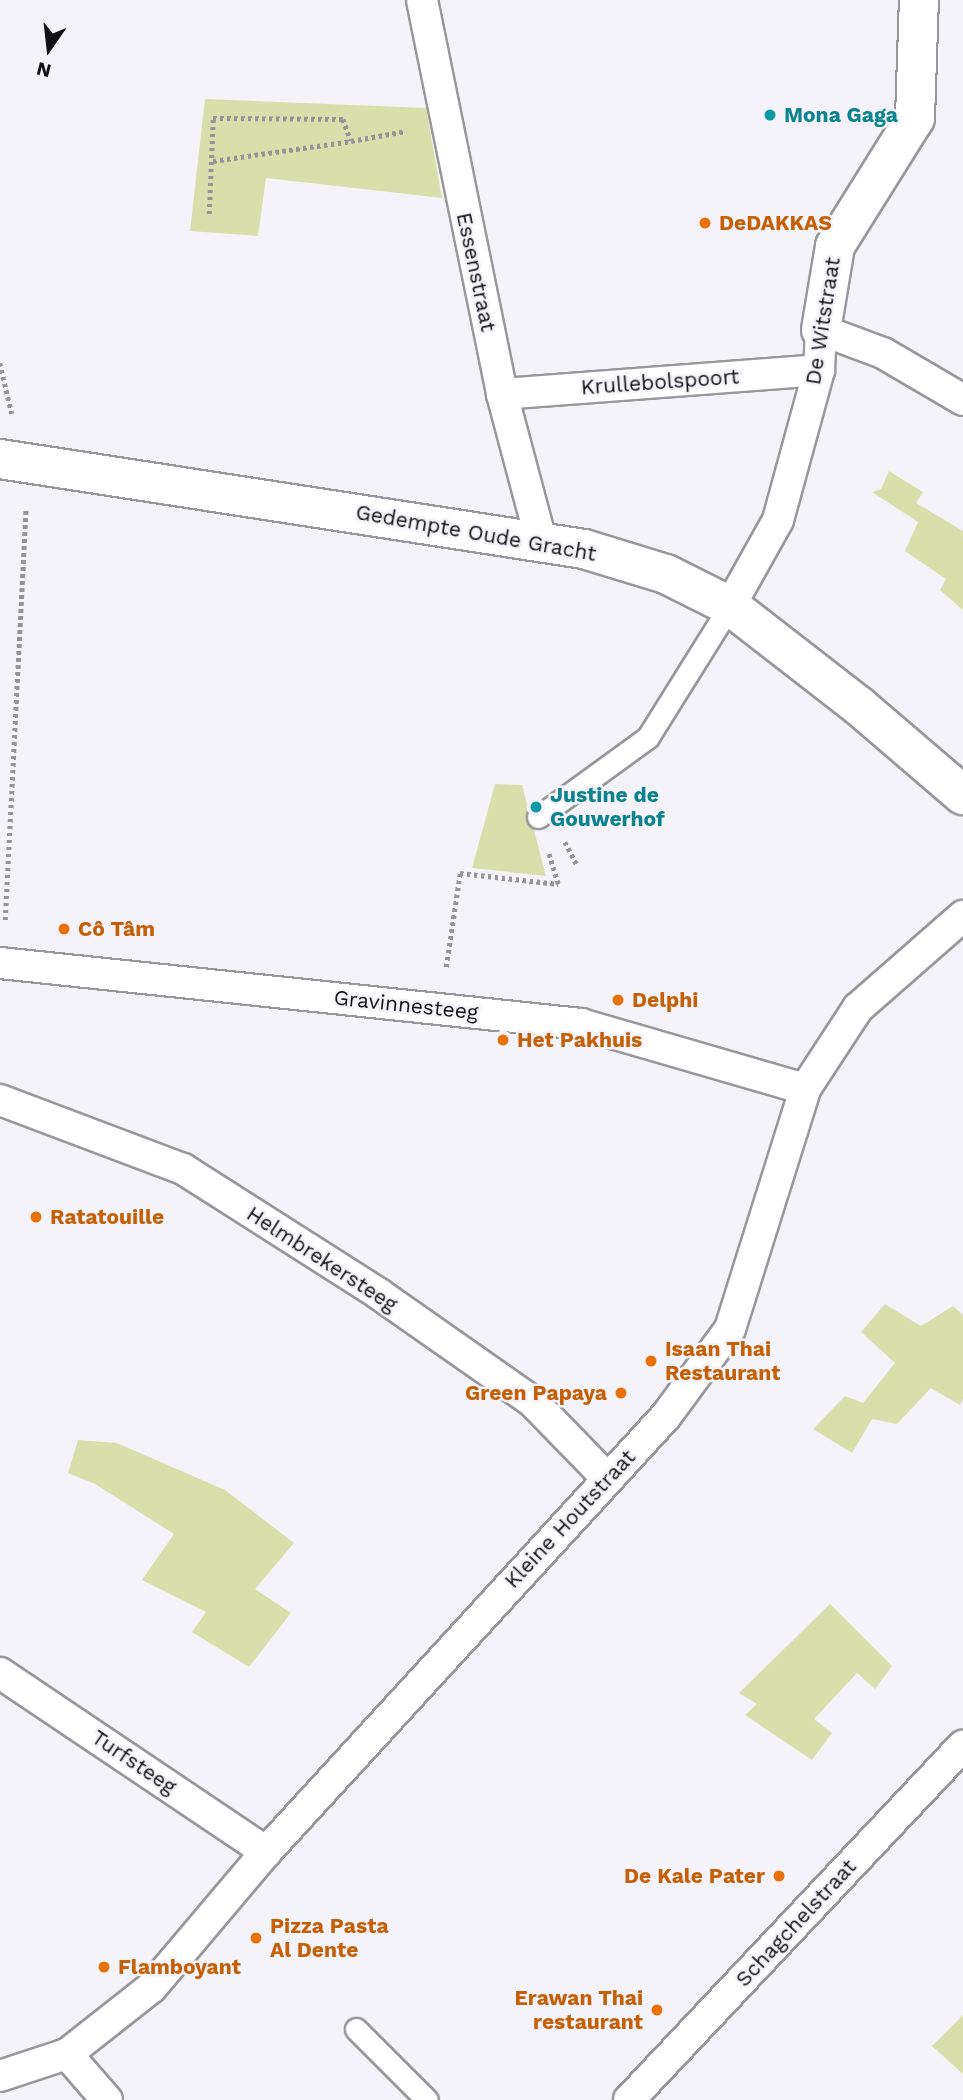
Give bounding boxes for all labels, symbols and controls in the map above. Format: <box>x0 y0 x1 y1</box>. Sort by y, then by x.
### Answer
north arrow <box>14 14 84 84</box>
text: N <box>34 57 53 83</box>
place label: Mona Gaga <box>784 102 898 128</box>
marker: Mona Gaga <box>762 107 778 123</box>
street label: Essenstraat <box>451 210 501 334</box>
place label: DeDAKKAS <box>719 210 832 236</box>
marker: DeDAKKAS <box>697 215 713 231</box>
street label: De Witstraat <box>800 255 846 387</box>
street label: Krullebolspoort <box>580 364 740 400</box>
street label: Gedempte Oude Gracht <box>354 499 598 567</box>
place label: Justine de Gouwerhof <box>550 782 665 832</box>
marker: Justine de Gouwerhof <box>528 799 544 815</box>
place label: Cô Tâm <box>78 916 155 942</box>
marker: Cô Tâm <box>56 921 72 937</box>
street label: Gravinnesteeg <box>333 985 479 1025</box>
place label: Delphi <box>632 987 698 1013</box>
marker: Delphi <box>610 992 626 1008</box>
place label: Het Pakhuis <box>517 1027 642 1053</box>
marker: Het Pakhuis <box>495 1032 511 1048</box>
street label: Helmbrekersteeg <box>242 1201 402 1317</box>
place label: Ratatouille <box>50 1204 164 1230</box>
marker: Ratatouille <box>28 1209 44 1225</box>
place label: Isaan Thai Restaurant <box>665 1336 780 1386</box>
marker: Isaan Thai Restaurant <box>643 1353 659 1369</box>
place label: Green Papaya <box>465 1380 607 1406</box>
marker: Green Papaya <box>613 1385 629 1401</box>
street label: Kleine Houtstraat <box>499 1445 641 1593</box>
street label: Turfsteeg <box>87 1725 181 1799</box>
street label: Schagchelstraat <box>731 1854 861 1992</box>
place label: De Kale Pater <box>624 1863 765 1889</box>
marker: De Kale Pater <box>771 1868 787 1884</box>
place label: Pizza Pasta Al Dente <box>270 1913 389 1963</box>
marker: Pizza Pasta Al Dente <box>248 1930 264 1946</box>
place label: Flamboyant <box>118 1954 241 1980</box>
marker: Flamboyant <box>96 1959 112 1975</box>
place label: Erawan Thai restaurant <box>514 1985 643 2035</box>
marker: Erawan Thai restaurant <box>649 2002 665 2018</box>

